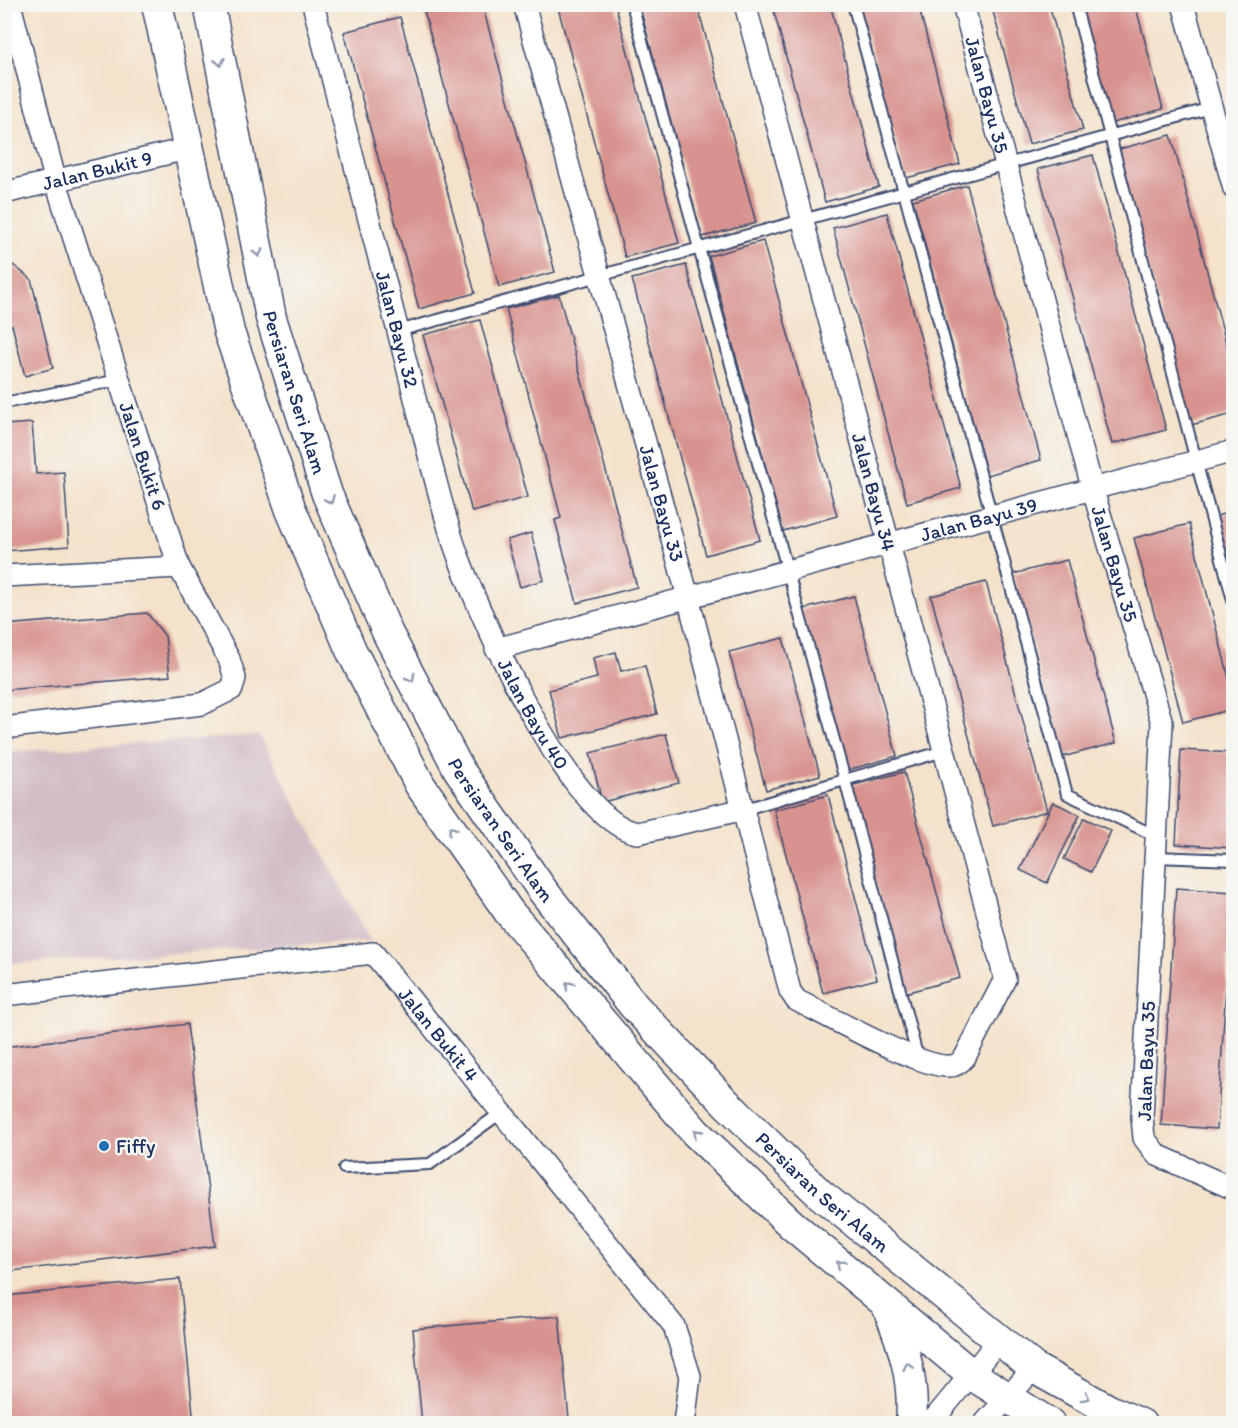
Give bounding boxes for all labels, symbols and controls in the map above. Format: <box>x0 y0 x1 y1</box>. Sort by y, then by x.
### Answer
street label: Jalan Bayu 35 <box>960 34 1014 156</box>
one-way arrow <box>213 57 226 67</box>
street label: Jalan Bukit 9 <box>40 146 155 195</box>
one-way arrow <box>251 248 264 258</box>
street label: Jalan Bayu 32 <box>371 268 424 391</box>
street label: Persiaran Seri Alam <box>258 308 332 477</box>
street label: Jalan Bukit 6 <box>114 399 172 513</box>
street label: Jalan Bayu 34 <box>847 430 901 554</box>
street label: Jalan Bayu 33 <box>634 442 690 565</box>
street label: Jalan Bayu 39 <box>918 492 1040 547</box>
one-way arrow <box>323 494 335 505</box>
street label: Jalan Bayu 35 <box>1086 503 1143 625</box>
street label: Jalan Bayu 40 <box>493 655 574 774</box>
one-way arrow <box>404 671 415 682</box>
street label: Persiaran Seri Alam <box>443 754 559 907</box>
one-way arrow <box>448 825 459 836</box>
one-way arrow <box>566 981 577 992</box>
street label: Jalan Bukit 4 <box>394 983 484 1086</box>
street label: Jalan Bayu 35 <box>1132 1001 1160 1121</box>
street label: Persiaran Seri Alam <box>751 1127 894 1258</box>
one-way arrow <box>693 1129 704 1140</box>
place label: Fiffy <box>116 1134 156 1158</box>
marker: Fiffy <box>97 1139 111 1153</box>
one-way arrow <box>836 1261 847 1272</box>
one-way arrow <box>902 1361 915 1371</box>
one-way arrow <box>1079 1390 1090 1401</box>

